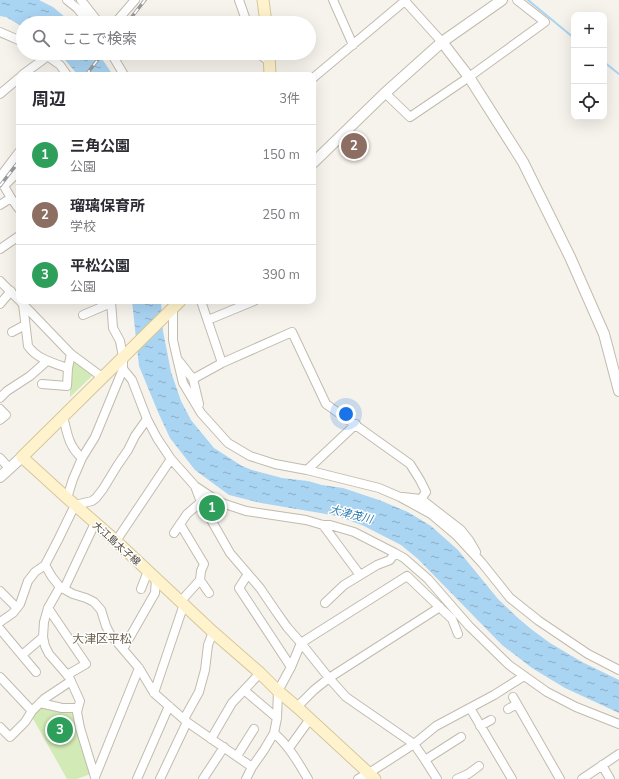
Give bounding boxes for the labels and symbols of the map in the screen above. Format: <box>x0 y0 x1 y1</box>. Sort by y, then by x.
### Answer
pin: 2 <box>341 131 367 161</box>
your location <box>336 404 356 424</box>
pin: 1 <box>199 493 225 523</box>
water label: 大津茂川 <box>328 502 375 527</box>
street label: 大江島太子線 <box>89 518 143 569</box>
district label: 大津区平松 <box>72 631 132 647</box>
pin: 3 <box>47 715 73 745</box>

